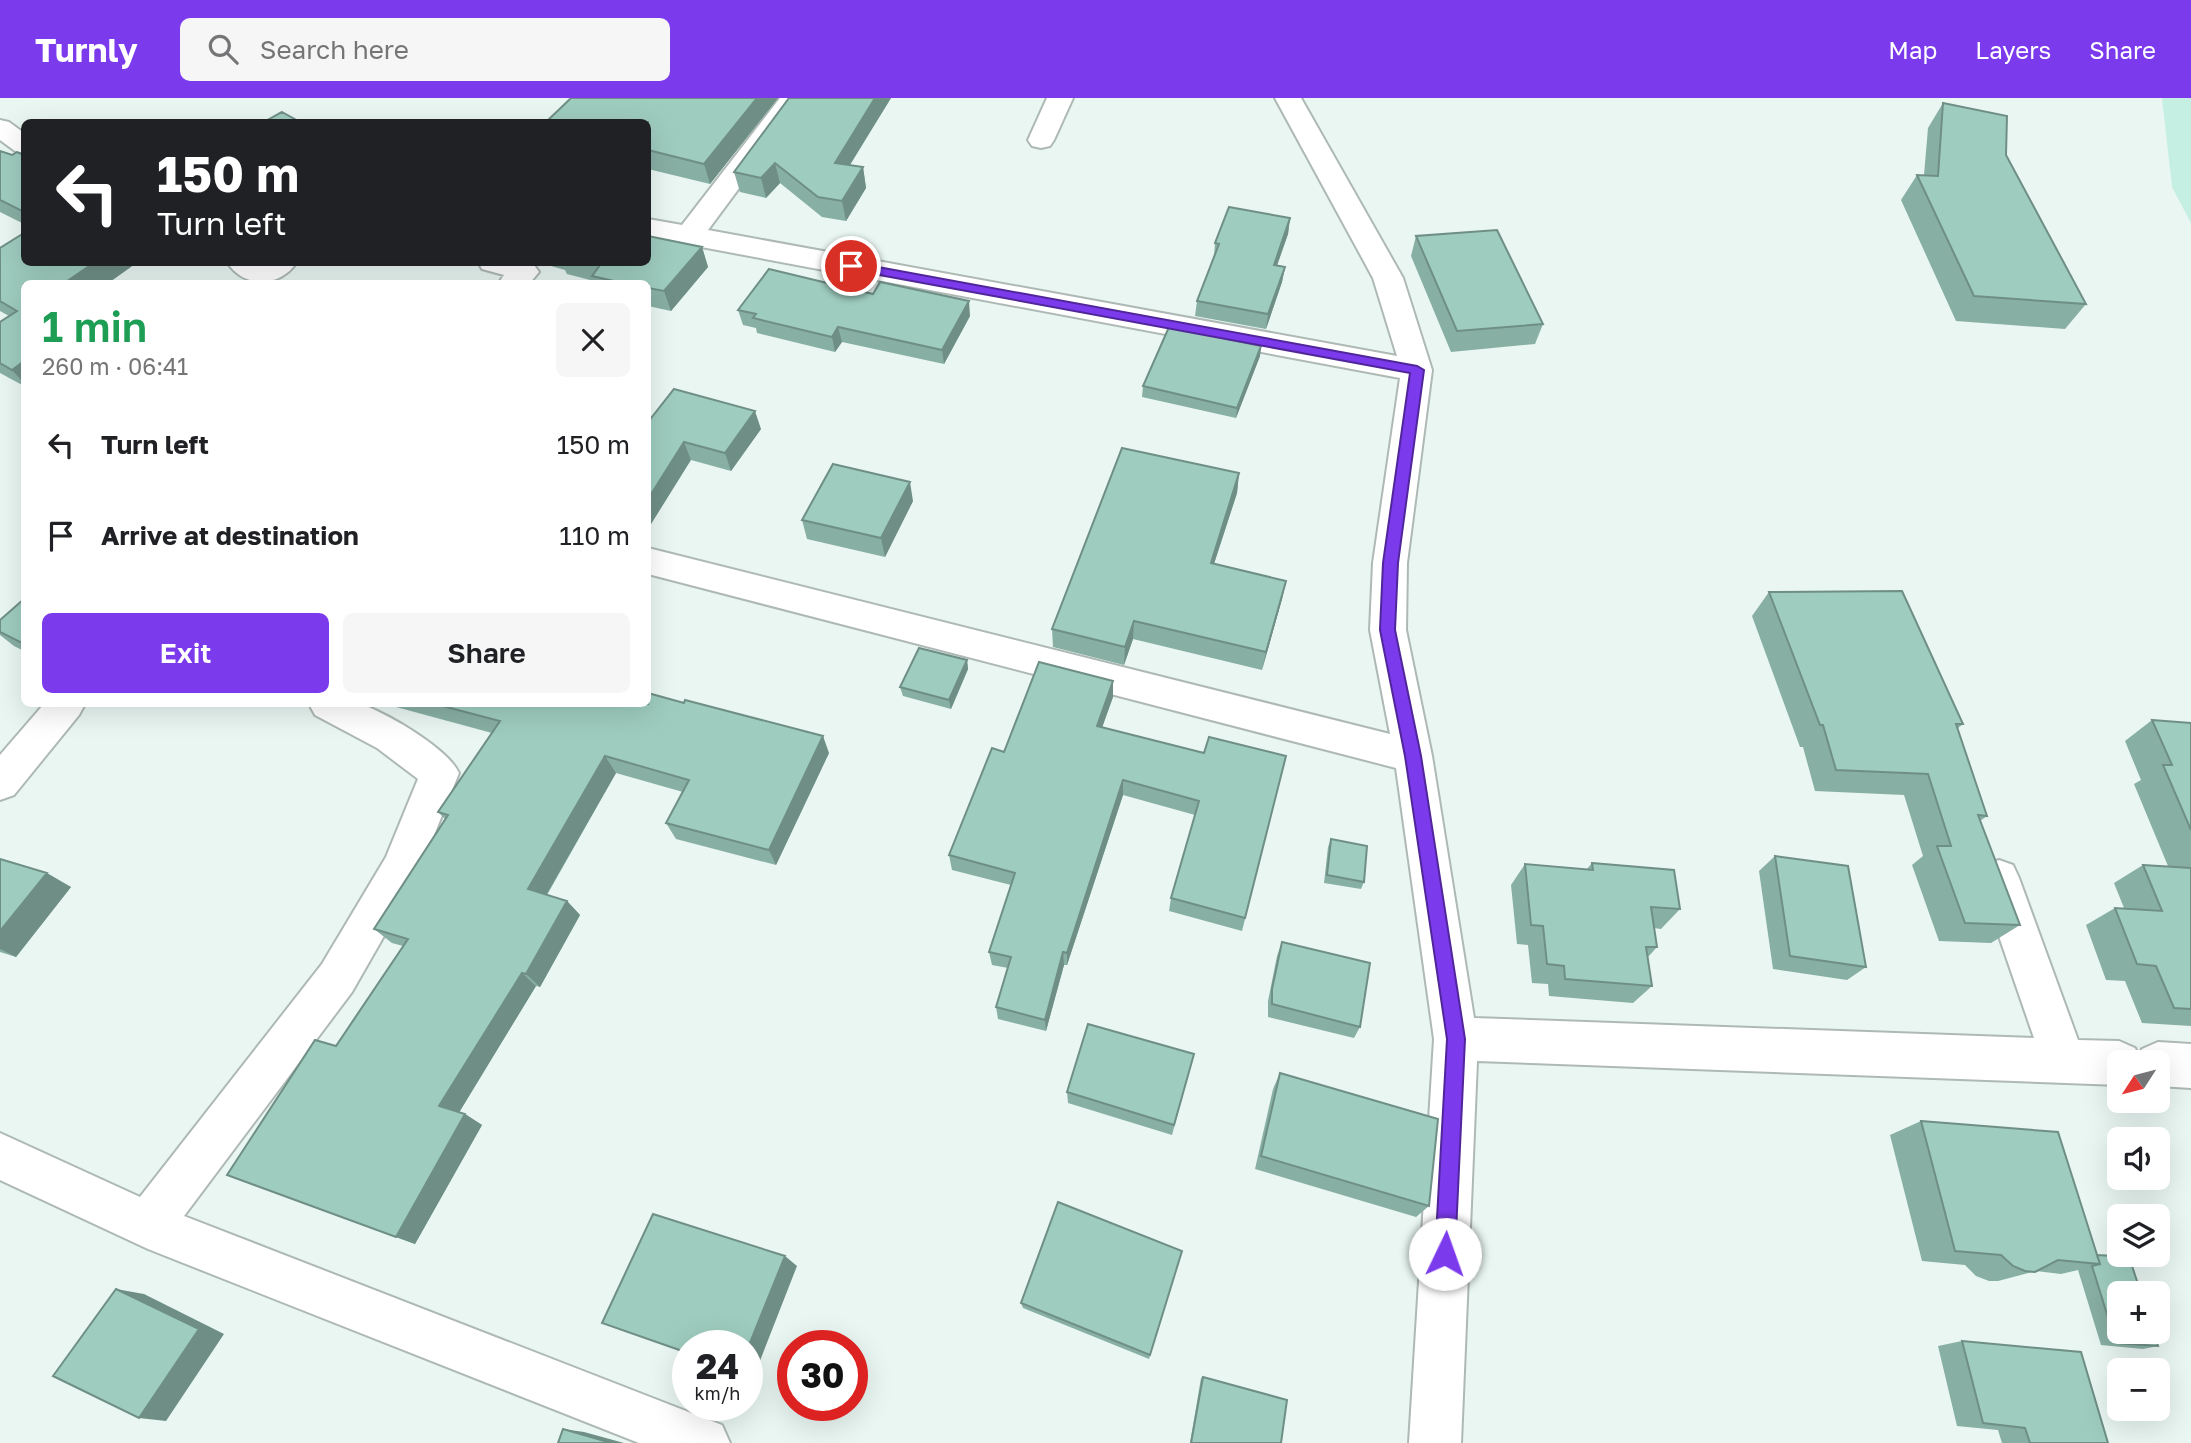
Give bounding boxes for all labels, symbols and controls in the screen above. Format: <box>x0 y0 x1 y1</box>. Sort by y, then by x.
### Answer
search box <box>180 18 670 81</box>
text: Turnly <box>35 30 138 69</box>
icon: search <box>204 30 242 68</box>
text: Search here <box>260 34 409 65</box>
text: Map <box>1888 35 1937 64</box>
text: Layers <box>1975 35 2051 64</box>
text: Share <box>2089 35 2156 64</box>
text: 150 m <box>157 144 299 203</box>
icon: left <box>42 147 133 238</box>
text: Turn left <box>157 204 286 242</box>
pin <box>821 236 881 296</box>
icon: arrive <box>832 247 870 285</box>
text: 1 min <box>42 301 147 351</box>
button: close <box>556 303 630 377</box>
text: 260 m · 06:41 <box>42 352 188 380</box>
icon: left <box>42 426 80 464</box>
text: Turn left <box>101 429 209 460</box>
text: 150 m <box>557 429 630 460</box>
icon: arrive <box>42 517 80 555</box>
text: Arrive at destination <box>101 520 359 551</box>
text: 110 m <box>559 520 630 551</box>
button: Exit <box>42 613 329 693</box>
button: Share <box>343 613 630 693</box>
north arrow <box>2107 1050 2170 1113</box>
map controls <box>2107 1050 2170 1421</box>
button: sound <box>2107 1127 2170 1190</box>
button: layers <box>2107 1204 2170 1267</box>
position arrow <box>1408 1217 1482 1291</box>
button: + <box>2107 1281 2170 1344</box>
speed limit sign: 30 <box>777 1330 868 1421</box>
text: 24 <box>696 1345 739 1387</box>
button: − <box>2107 1358 2170 1421</box>
text: km/h <box>695 1382 740 1404</box>

